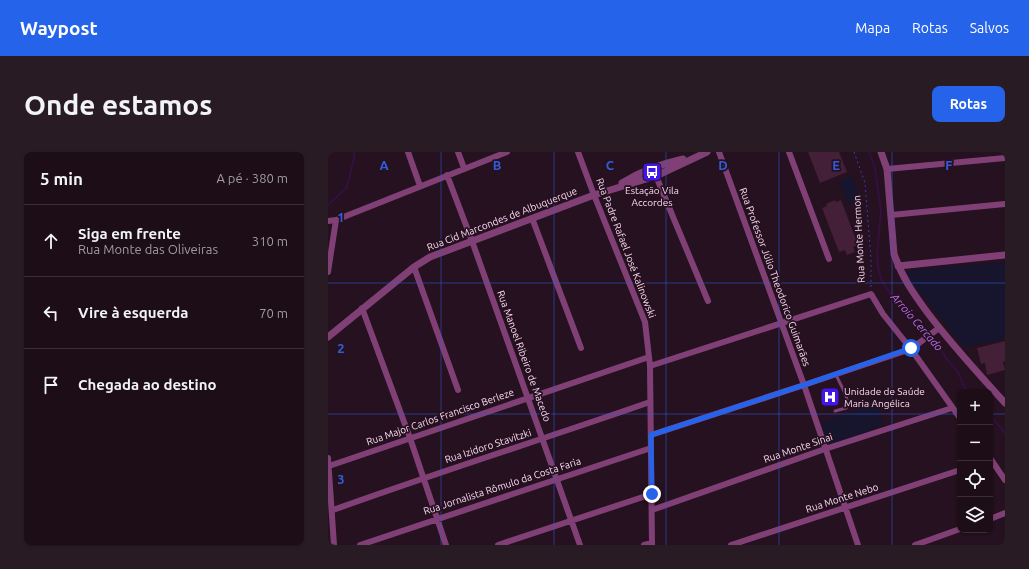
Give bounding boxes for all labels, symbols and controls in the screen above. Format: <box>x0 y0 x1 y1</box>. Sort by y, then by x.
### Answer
text: Waypost <box>20 17 98 39</box>
text: Mapa <box>855 20 890 36</box>
text: Rotas <box>912 20 948 36</box>
text: Salvos <box>970 20 1009 36</box>
button: Rotas <box>932 86 1005 122</box>
text: Onde estamos <box>24 89 212 120</box>
text: A <box>379 158 389 172</box>
text: B <box>493 158 502 172</box>
text: C <box>606 158 615 172</box>
text: D <box>718 158 728 172</box>
text: E <box>832 158 840 172</box>
text: F <box>945 158 953 172</box>
bus stop icon: Estação Vila Accordes <box>641 161 663 183</box>
text: 5 min <box>40 169 83 188</box>
text: A pé · 380 m <box>216 171 288 185</box>
street label: Rua Padre Rafael José Kalinowski <box>594 177 658 319</box>
street label: Rua Cid Marcondes de Albuquerque <box>425 185 579 253</box>
place label: Estação Vila Accordes <box>625 185 679 208</box>
street label: Rua Professor Júlio Theodorico Guimarães <box>737 186 813 368</box>
street label: Rua Monte Hermon <box>851 195 867 283</box>
text: 1 <box>337 210 345 224</box>
text: Siga em frente <box>78 225 181 242</box>
icon: ahead <box>40 230 62 252</box>
text: 310 m <box>252 234 288 248</box>
text: Rua Monte das Oliveiras <box>78 242 218 256</box>
street label: Rua Manoel Ribeiro de Macedo <box>495 289 553 423</box>
water label: Arroio Cercado <box>888 290 945 353</box>
icon: left <box>40 302 62 324</box>
text: Vire à esquerda <box>78 304 188 321</box>
text: 70 m <box>259 306 288 320</box>
route start <box>902 339 920 357</box>
text: 2 <box>337 341 345 355</box>
icon: arrive <box>40 374 62 396</box>
text: Chegada ao destino <box>78 376 217 393</box>
street label: Rua Major Carlos Francisco Berleze <box>365 386 515 448</box>
hospital icon: Unidade de Saúde Maria Angélica <box>819 386 841 408</box>
place label: Unidade de Saúde Maria Angélica <box>844 386 925 409</box>
map controls <box>957 389 993 533</box>
button: + <box>957 389 993 425</box>
button: − <box>957 425 993 461</box>
street label: Rua Izidoro Stavitzki <box>443 427 533 465</box>
street label: Rua Monte Sinai <box>762 431 834 465</box>
street label: Rua Jornalista Rômulo da Costa Faria <box>422 455 582 517</box>
button: locate <box>957 461 993 497</box>
text: 3 <box>337 472 345 486</box>
street label: Rua Monte Nebo <box>804 481 880 515</box>
route end <box>643 485 661 503</box>
button: layers <box>957 497 993 533</box>

